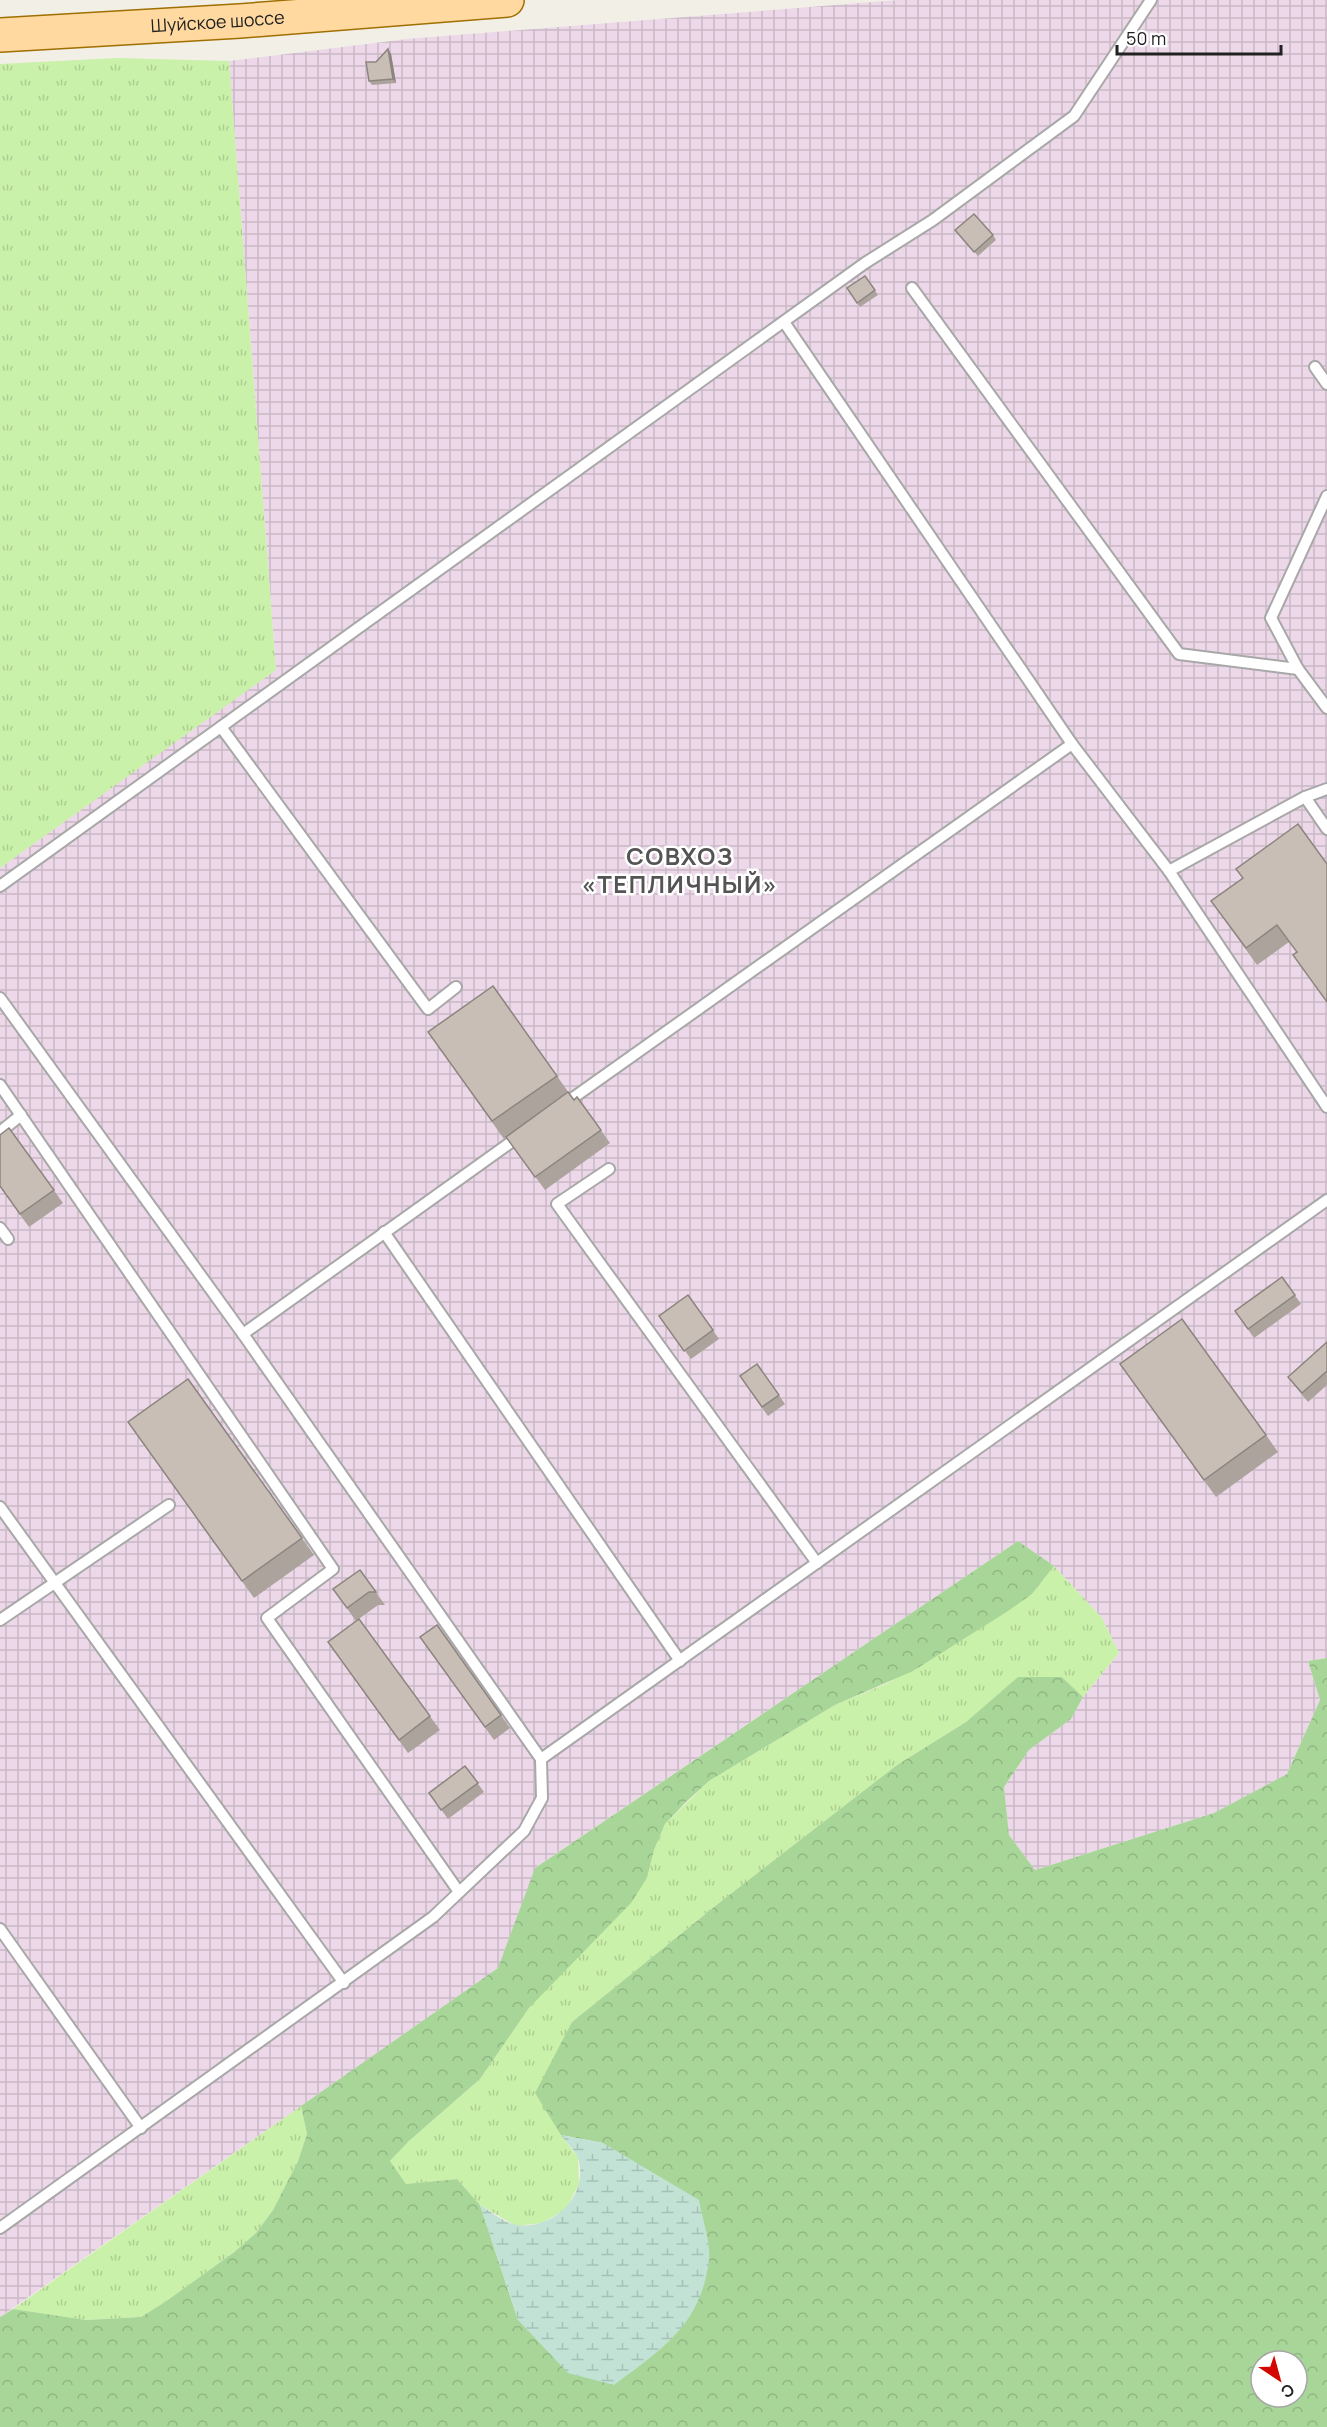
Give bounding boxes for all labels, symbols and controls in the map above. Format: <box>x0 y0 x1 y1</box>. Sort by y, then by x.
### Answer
street label: Шуйское шоссе <box>150 5 285 37</box>
scale bar <box>1117 18 1280 56</box>
text: 50 m <box>1126 26 1166 50</box>
district label: СОВХОЗ «ТЕПЛИЧНЫЙ» <box>582 839 778 900</box>
north arrow <box>1249 2349 1309 2409</box>
text: С <box>1276 2379 1299 2404</box>

